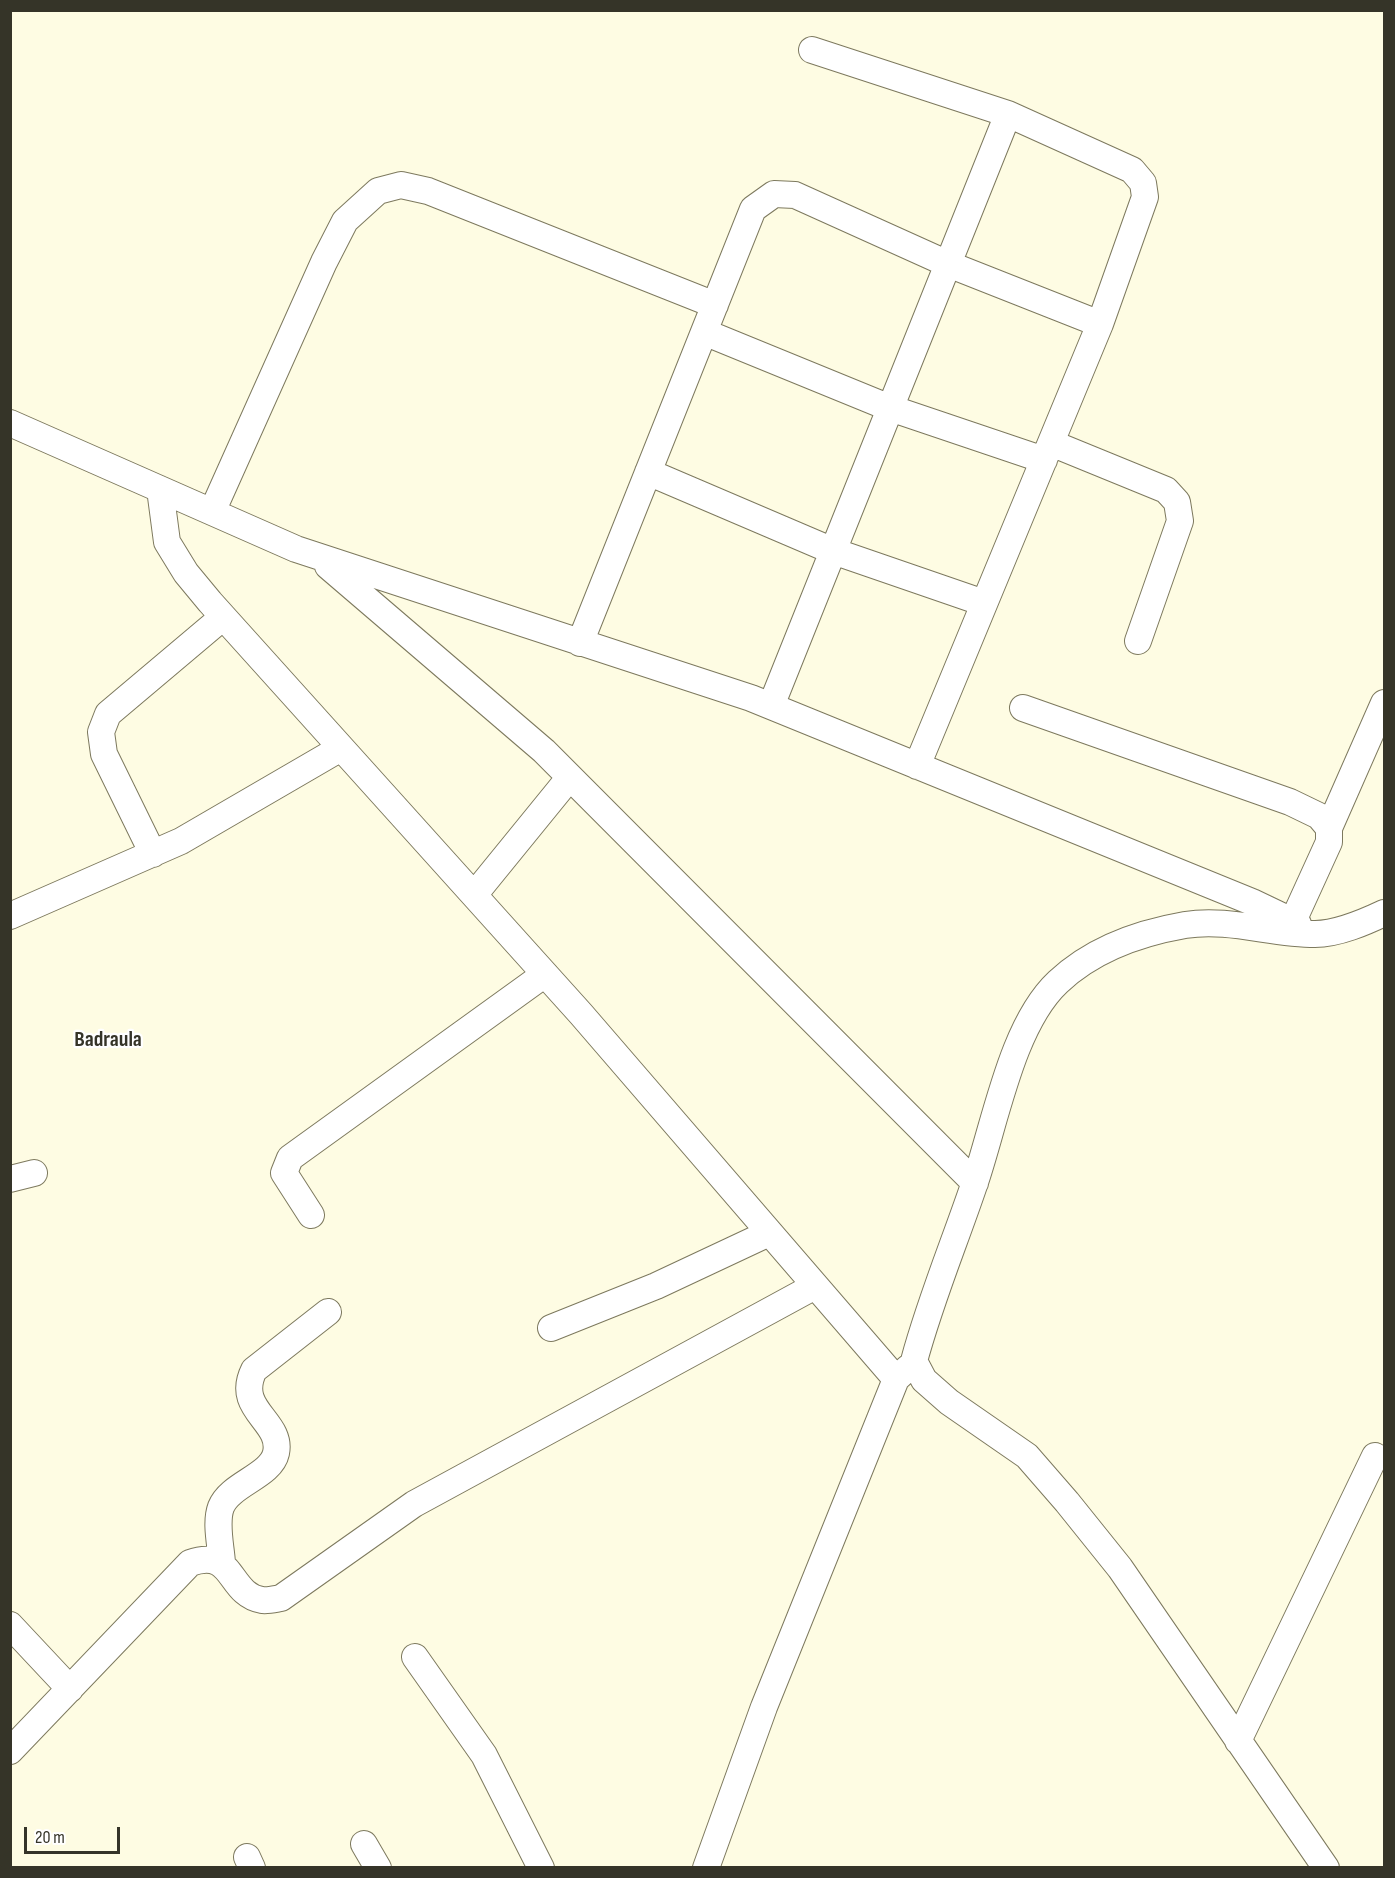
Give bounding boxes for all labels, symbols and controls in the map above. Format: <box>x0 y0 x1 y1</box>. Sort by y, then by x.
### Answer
district label: Badraula <box>74 1027 142 1053</box>
scale bar <box>27 1815 123 1853</box>
text: 20 m <box>35 1827 65 1848</box>

